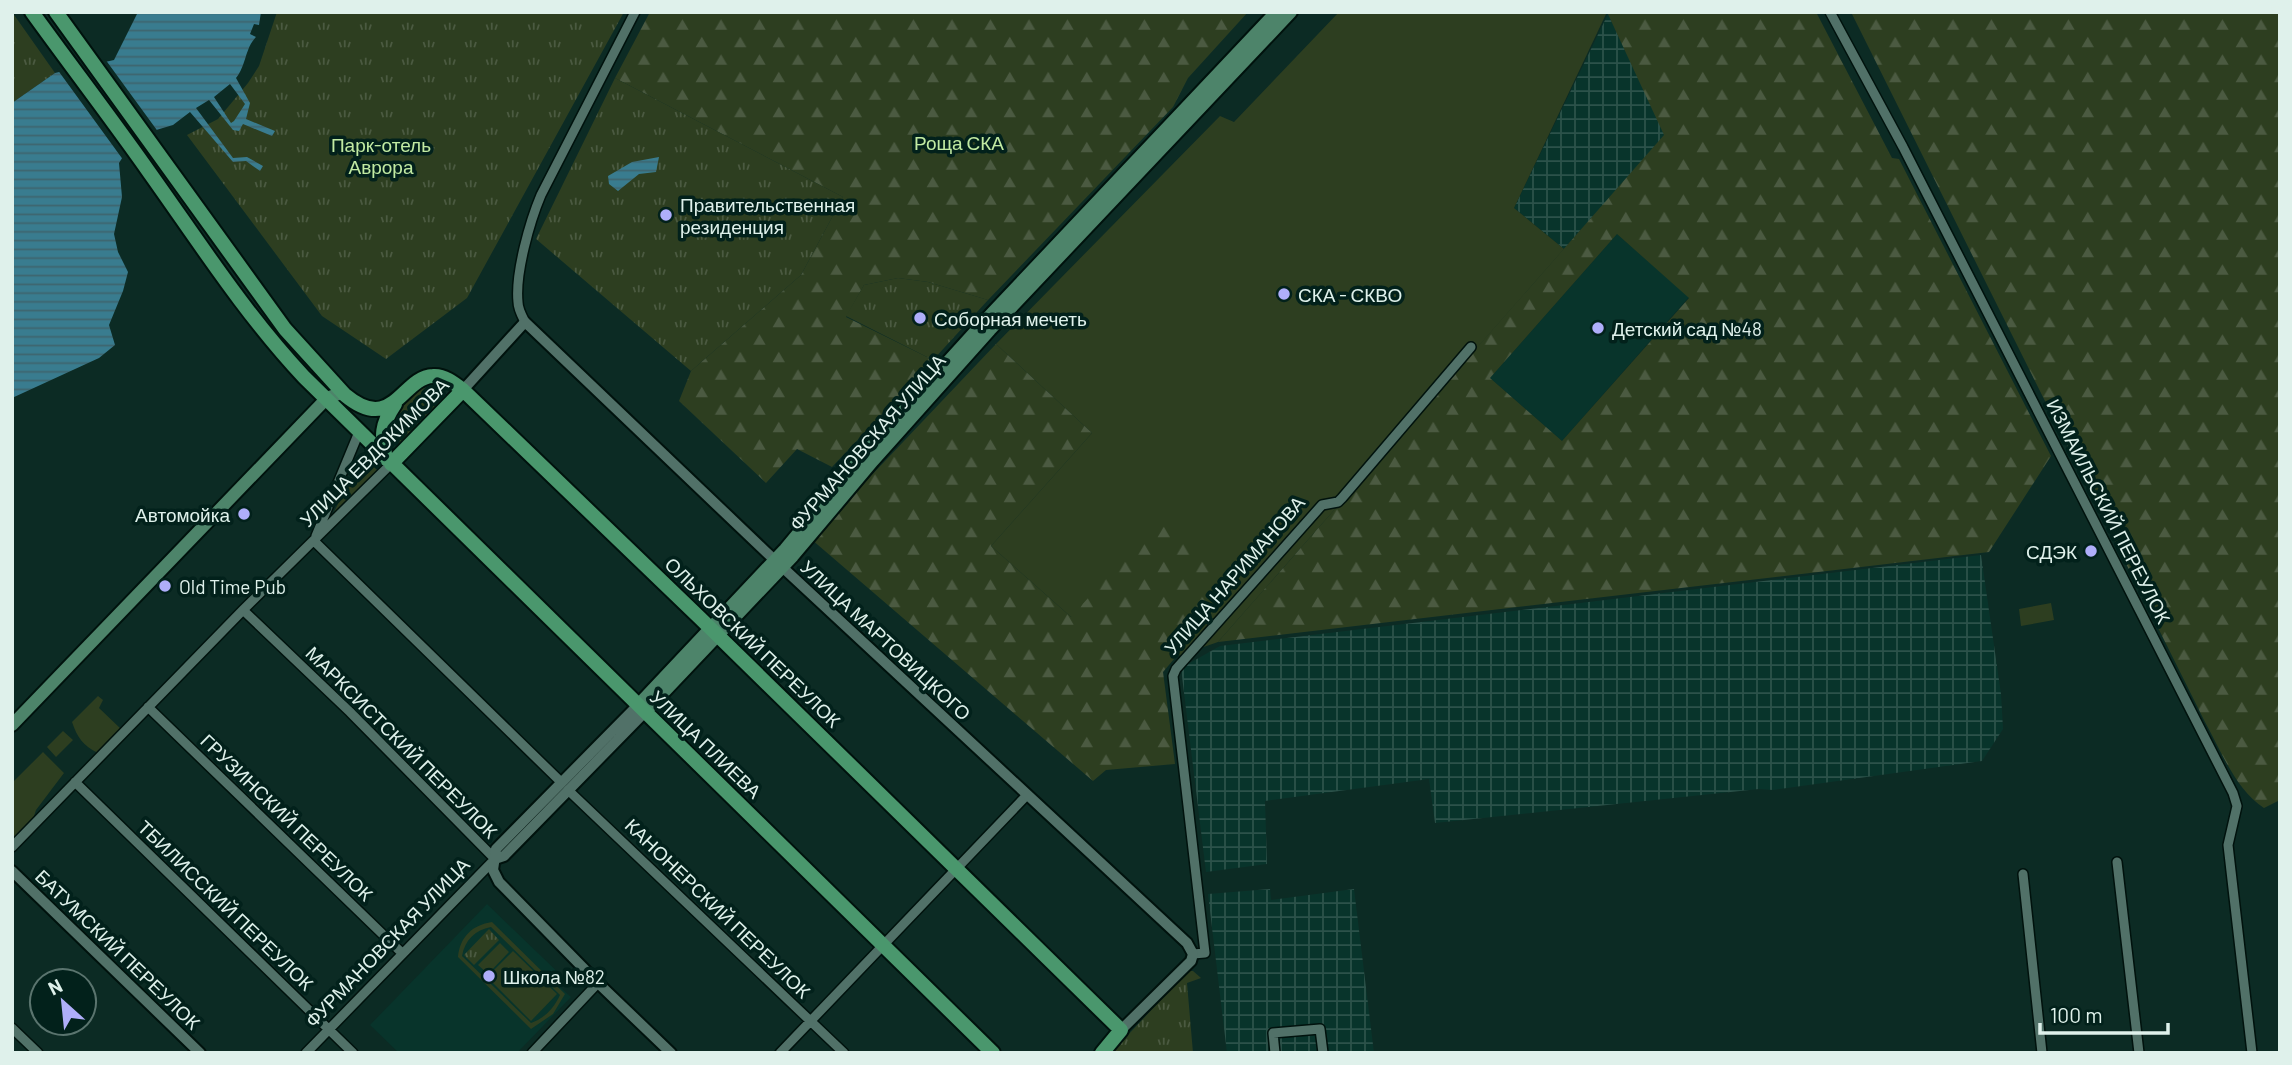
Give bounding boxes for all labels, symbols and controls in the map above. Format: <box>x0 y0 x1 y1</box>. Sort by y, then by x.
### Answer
park label: Роща СКА <box>914 131 1004 154</box>
park label: Парк-отель Аврора <box>331 133 431 178</box>
place label: Правительственная резиденция <box>680 193 855 238</box>
marker: Правительственная резиденция <box>658 207 674 223</box>
place label: СКА - СКВО <box>1298 283 1402 306</box>
marker: СКА - СКВО <box>1276 286 1292 302</box>
place label: Соборная мечеть <box>934 307 1087 330</box>
marker: Соборная мечеть <box>912 310 928 326</box>
place label: Детский сад №48 <box>1612 317 1762 340</box>
marker: Детский сад №48 <box>1590 320 1606 336</box>
street label: ФУРМАНОВСКАЯ УЛИЦА <box>784 349 950 535</box>
street label: УЛИЦА ЕВДОКИМОВА <box>295 373 453 531</box>
street label: ИЗМАИЛЬСКИЙ ПЕРЕУЛОК <box>2042 395 2176 627</box>
street label: УЛИЦА НАРИМАНОВА <box>1159 491 1309 659</box>
place label: Автомойка <box>135 503 230 526</box>
marker: Автомойка <box>236 506 252 522</box>
place label: СДЭК <box>2026 540 2077 563</box>
marker: СДЭК <box>2083 543 2099 559</box>
street label: ОЛЬХОВСКИЙ ПЕРЕУЛОК <box>661 552 845 732</box>
street label: УЛИЦА МАРТОВИЦКОГО <box>796 555 976 725</box>
place label: Old Time Pub <box>179 575 286 598</box>
marker: Old Time Pub <box>157 578 173 594</box>
street label: МАРКСИСТСКИЙ ПЕРЕУЛОК <box>301 641 503 843</box>
street label: УЛИЦА ПЛИЕВА <box>646 685 766 803</box>
street label: ГРУЗИНСКИЙ ПЕРЕУЛОК <box>196 729 378 905</box>
street label: КАНОНЕРСКИЙ ПЕРЕУЛОК <box>621 813 815 1003</box>
street label: ТБИЛИССКИЙ ПЕРЕУЛОК <box>134 815 318 995</box>
street label: ФУРМАНОВСКАЯ УЛИЦА <box>300 852 474 1031</box>
street label: БАТУМСКИЙ ПЕРЕУЛОК <box>31 864 205 1034</box>
place label: Школа №82 <box>503 965 605 988</box>
north arrow <box>28 967 98 1037</box>
marker: Школа №82 <box>481 968 497 984</box>
text: N <box>44 973 66 1000</box>
scale bar <box>2040 992 2168 1036</box>
text: 100 m <box>2050 1002 2103 1027</box>

